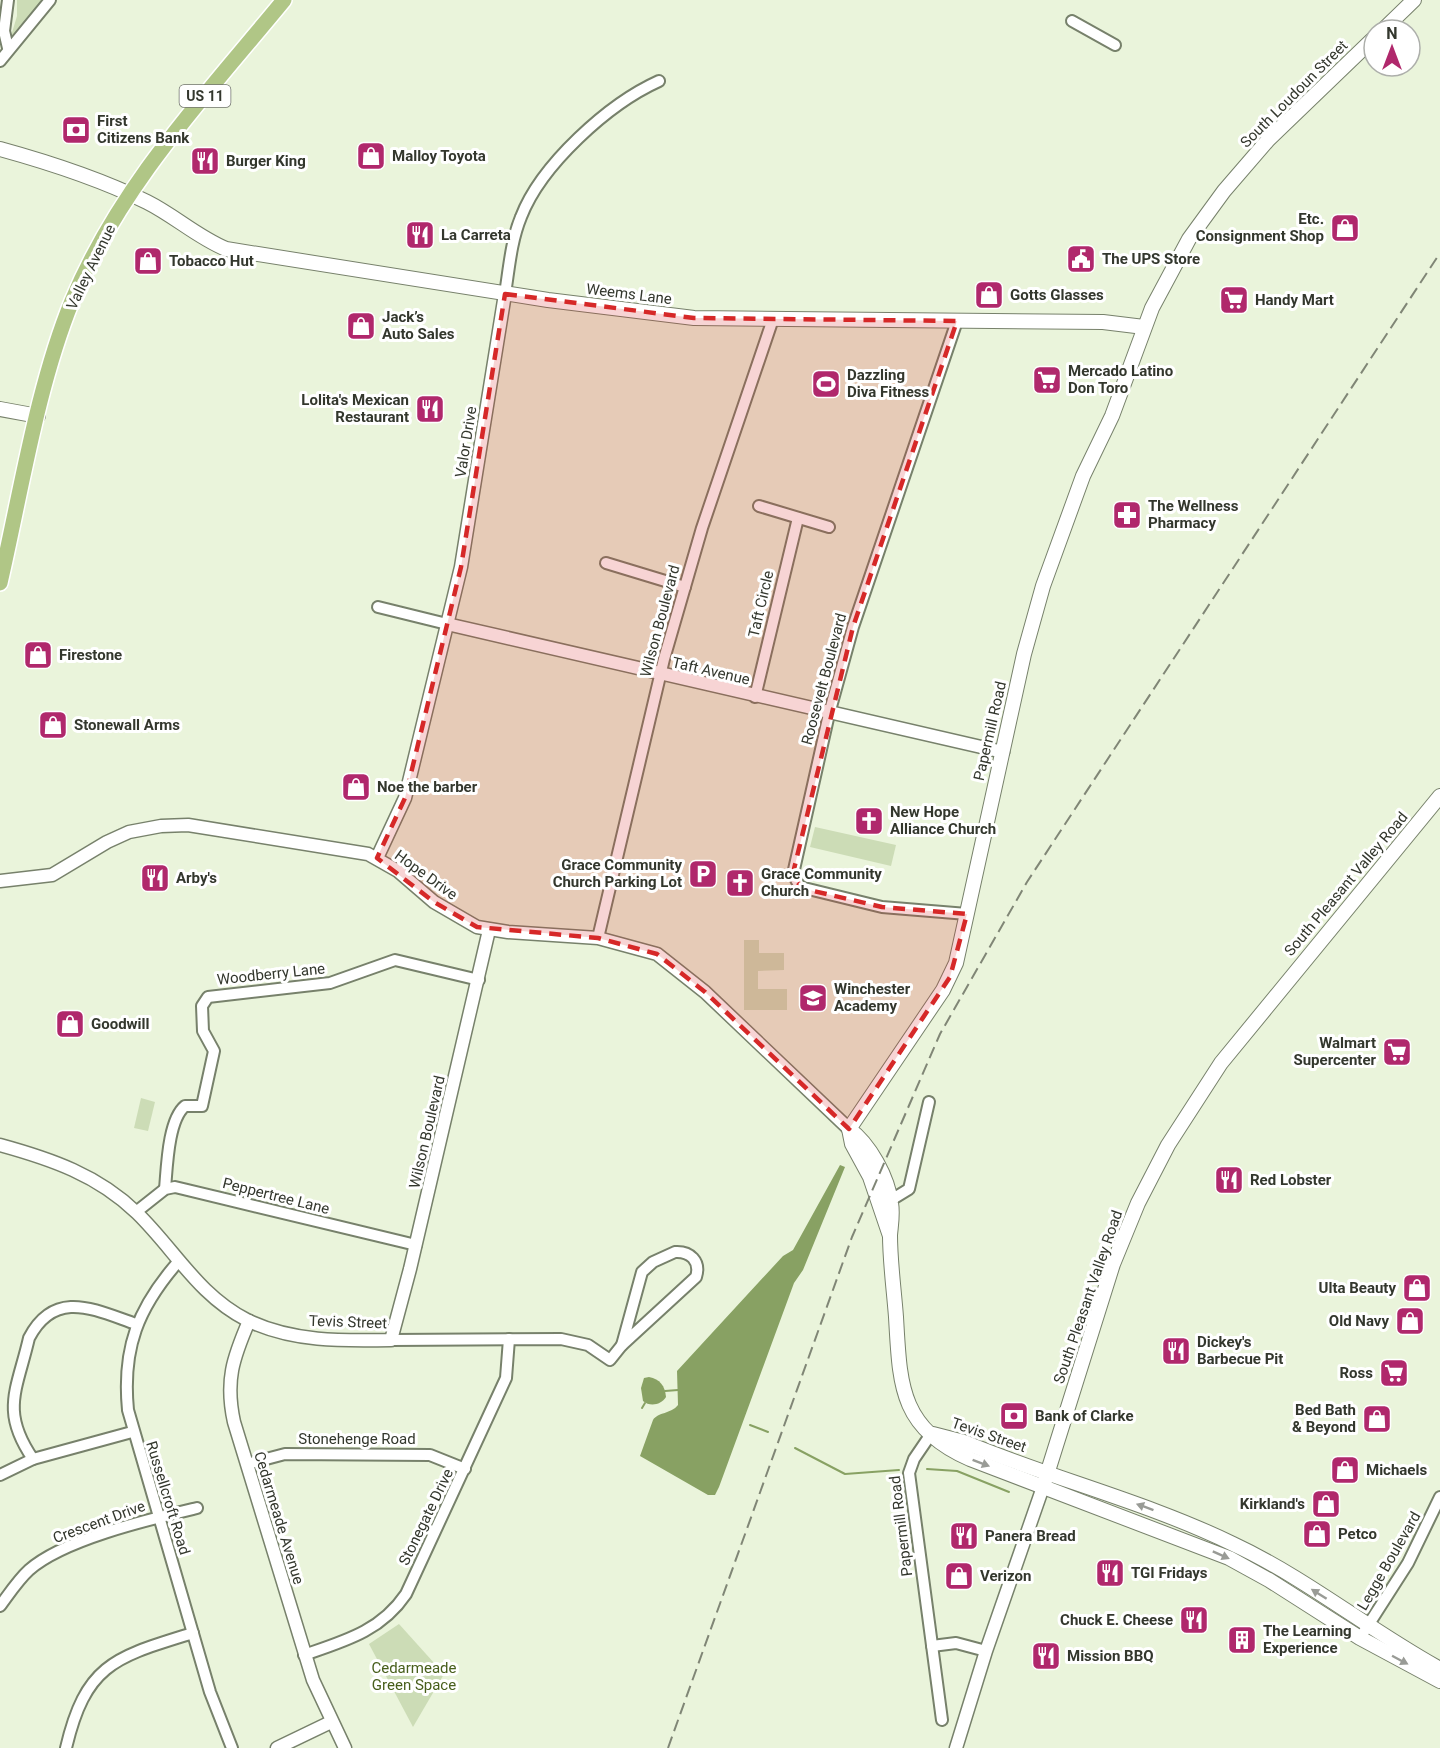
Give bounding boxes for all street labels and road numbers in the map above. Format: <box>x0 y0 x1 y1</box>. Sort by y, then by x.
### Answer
street label: South Loudoun Street <box>1237 37 1351 151</box>
road number: US 11 <box>180 85 230 107</box>
street label: Valley Avenue <box>63 221 119 312</box>
street label: Weems Lane <box>585 280 673 308</box>
street label: Valor Drive <box>451 405 481 479</box>
street label: Wilson Boulevard <box>636 563 684 679</box>
street label: Taft Circle <box>745 569 777 639</box>
street label: Roosevelt Boulevard <box>798 611 850 747</box>
street label: Taft Avenue <box>670 653 752 689</box>
street label: Papermill Road <box>970 680 1010 782</box>
street label: South Pleasant Valley Road <box>1280 808 1412 960</box>
street label: Hope Drive <box>391 846 461 904</box>
street label: Woodberry Lane <box>216 959 326 989</box>
street label: Wilson Boulevard <box>405 1074 449 1190</box>
street label: Peppertree Lane <box>221 1174 331 1218</box>
street label: South Pleasant Valley Road <box>1050 1208 1126 1386</box>
street label: Tevis Street <box>309 1312 387 1332</box>
street label: Tevis Street <box>949 1414 1029 1456</box>
street label: Stonehenge Road <box>298 1430 416 1448</box>
street label: Russellcroft Road <box>142 1439 194 1557</box>
street label: Cedarmeade Avenue <box>250 1449 308 1587</box>
street label: Stonegate Drive <box>395 1466 457 1568</box>
street label: Papermill Road <box>886 1475 916 1577</box>
street label: Crescent Drive <box>50 1497 148 1547</box>
street label: Legge Boulevard <box>1353 1508 1425 1614</box>

